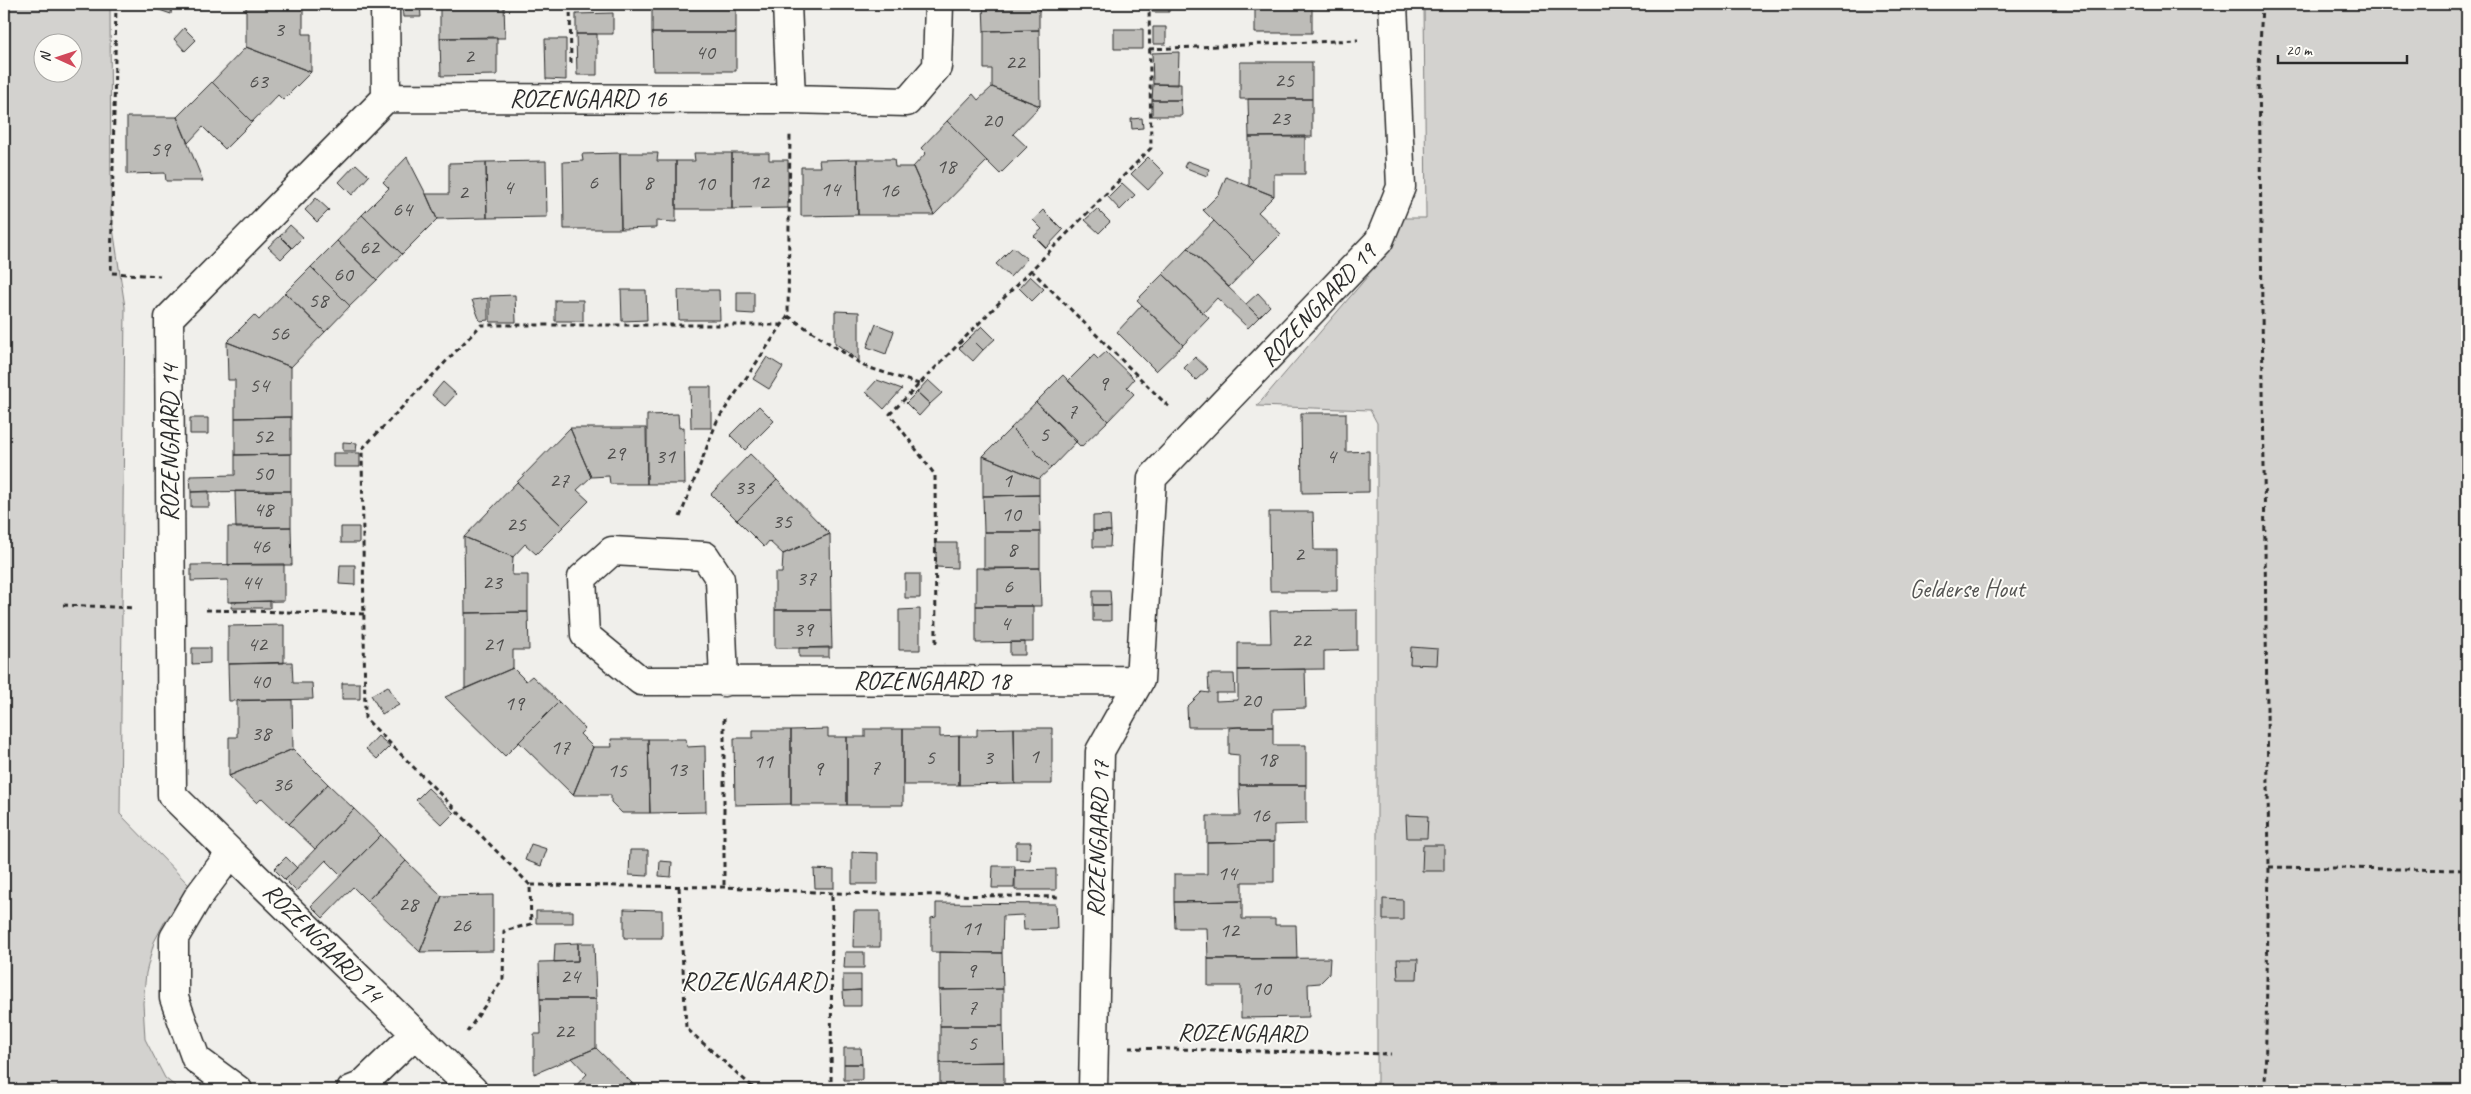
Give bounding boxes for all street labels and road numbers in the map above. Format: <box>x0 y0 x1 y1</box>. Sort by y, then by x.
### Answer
street label: ROZENGAARD 16 <box>509 83 667 115</box>
street label: ROZENGAARD 19 <box>1253 235 1384 373</box>
street label: ROZENGAARD 14 <box>154 362 186 522</box>
street label: ROZENGAARD 18 <box>853 665 1013 697</box>
street label: ROZENGAARD 17 <box>1079 758 1117 918</box>
street label: ROZENGAARD 14 <box>256 876 392 1012</box>
street label: ROZENGAARD <box>1177 1016 1309 1050</box>

